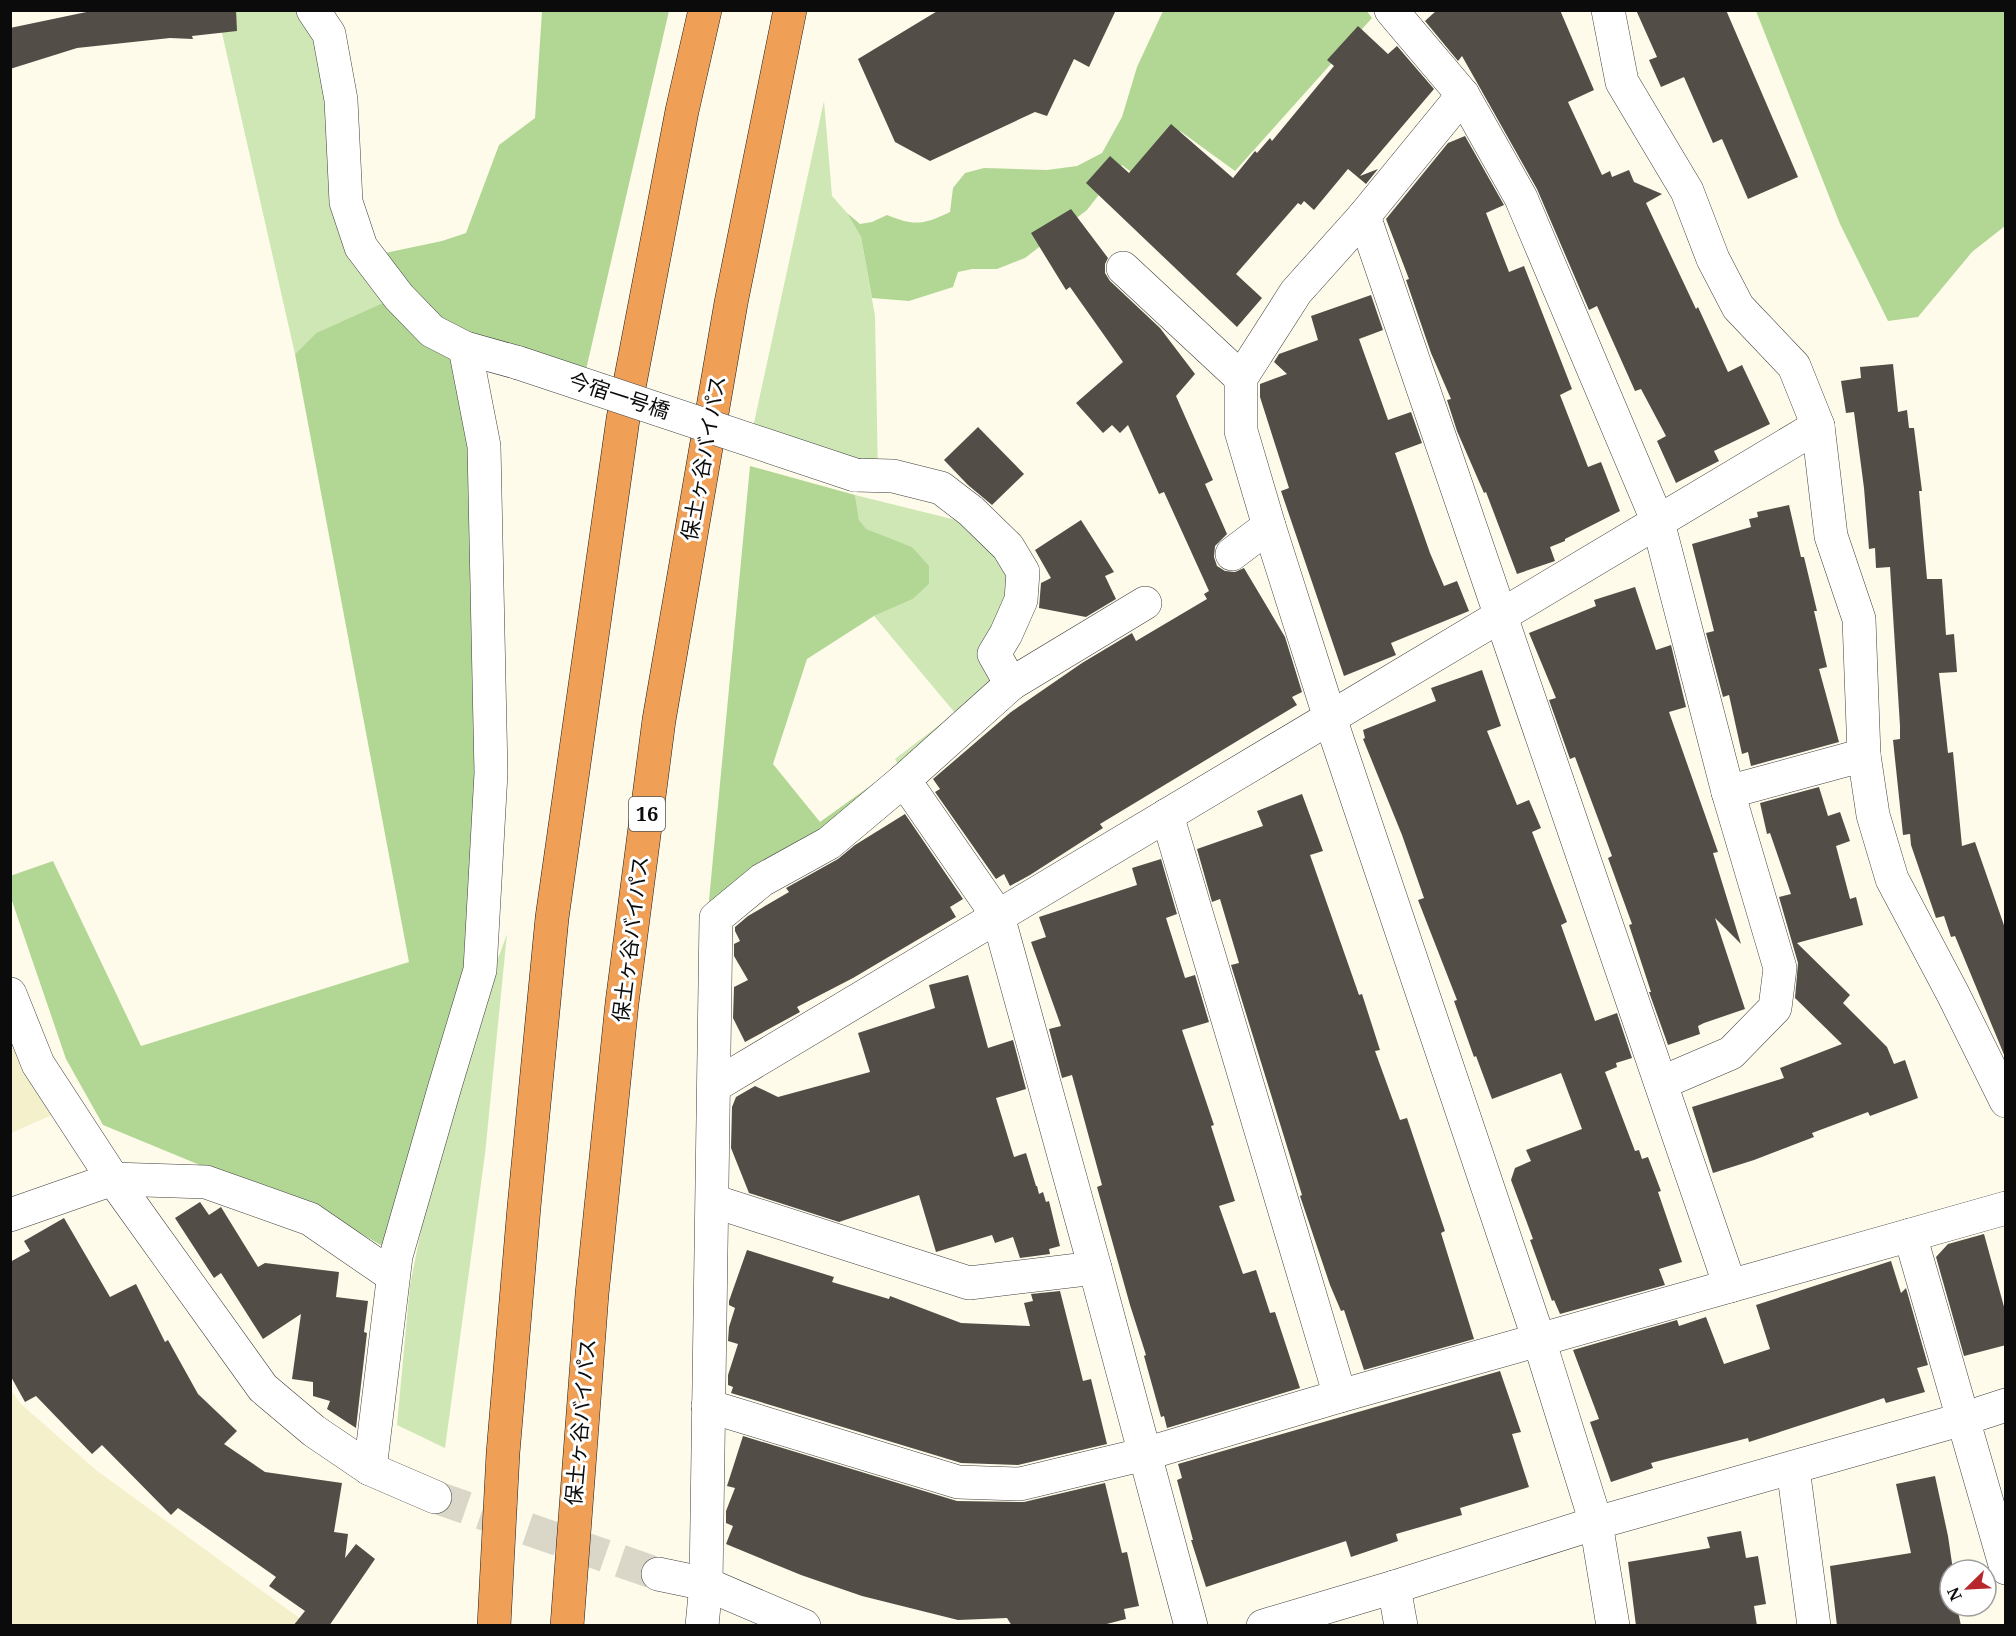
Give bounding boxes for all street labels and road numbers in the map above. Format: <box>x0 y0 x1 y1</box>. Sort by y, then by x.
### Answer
street label: 今宿一号橋 <box>565 366 674 425</box>
street label: 保土ヶ谷バイパス <box>675 373 731 543</box>
road number: 16 <box>629 797 665 831</box>
street label: 保土ヶ谷バイパス <box>606 854 654 1024</box>
street label: 保土ヶ谷バイパス <box>559 1337 601 1507</box>

